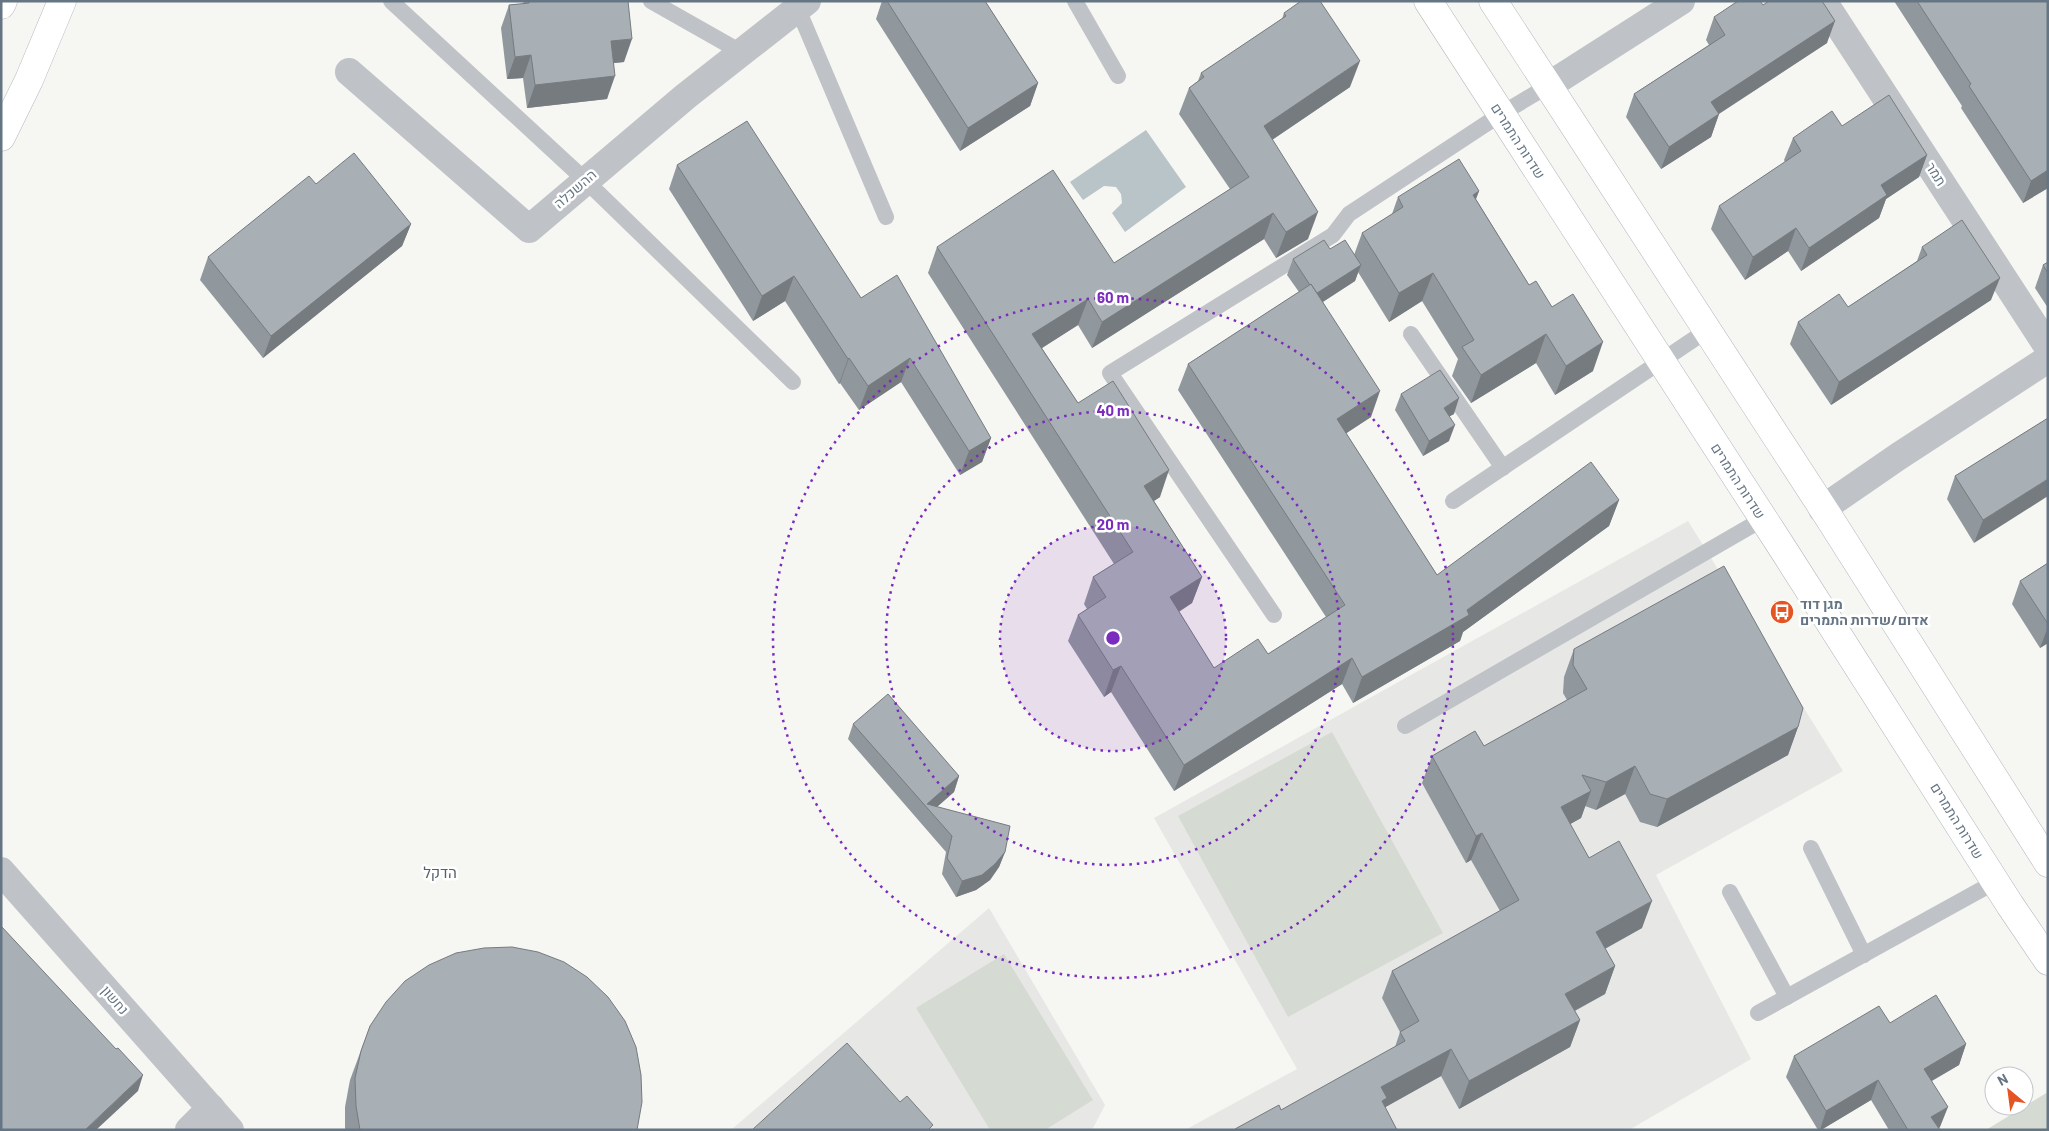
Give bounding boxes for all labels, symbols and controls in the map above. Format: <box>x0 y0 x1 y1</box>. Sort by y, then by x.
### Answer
street label: שדרות התמרים <box>1488 100 1549 182</box>
street label: תמר <box>1923 159 1950 189</box>
street label: ההשכלה <box>550 166 599 212</box>
text: 60 m <box>1097 288 1129 306</box>
text: 40 m <box>1096 401 1130 419</box>
street label: שדרות התמרים <box>1708 440 1769 522</box>
text: 20 m <box>1097 515 1129 533</box>
place label: מגן דוד אדום/שדרות התמרים <box>1800 595 1929 628</box>
bus stop icon: מגן דוד אדום/שדרות התמרים <box>1769 599 1795 625</box>
centre of rings <box>1104 629 1122 647</box>
street label: שדרות התמרים <box>1927 779 1988 862</box>
district label: הדקל <box>423 863 457 881</box>
street label: נחשון <box>98 982 133 1018</box>
north arrow <box>1984 1066 2034 1116</box>
text: N <box>1994 1070 2011 1089</box>

